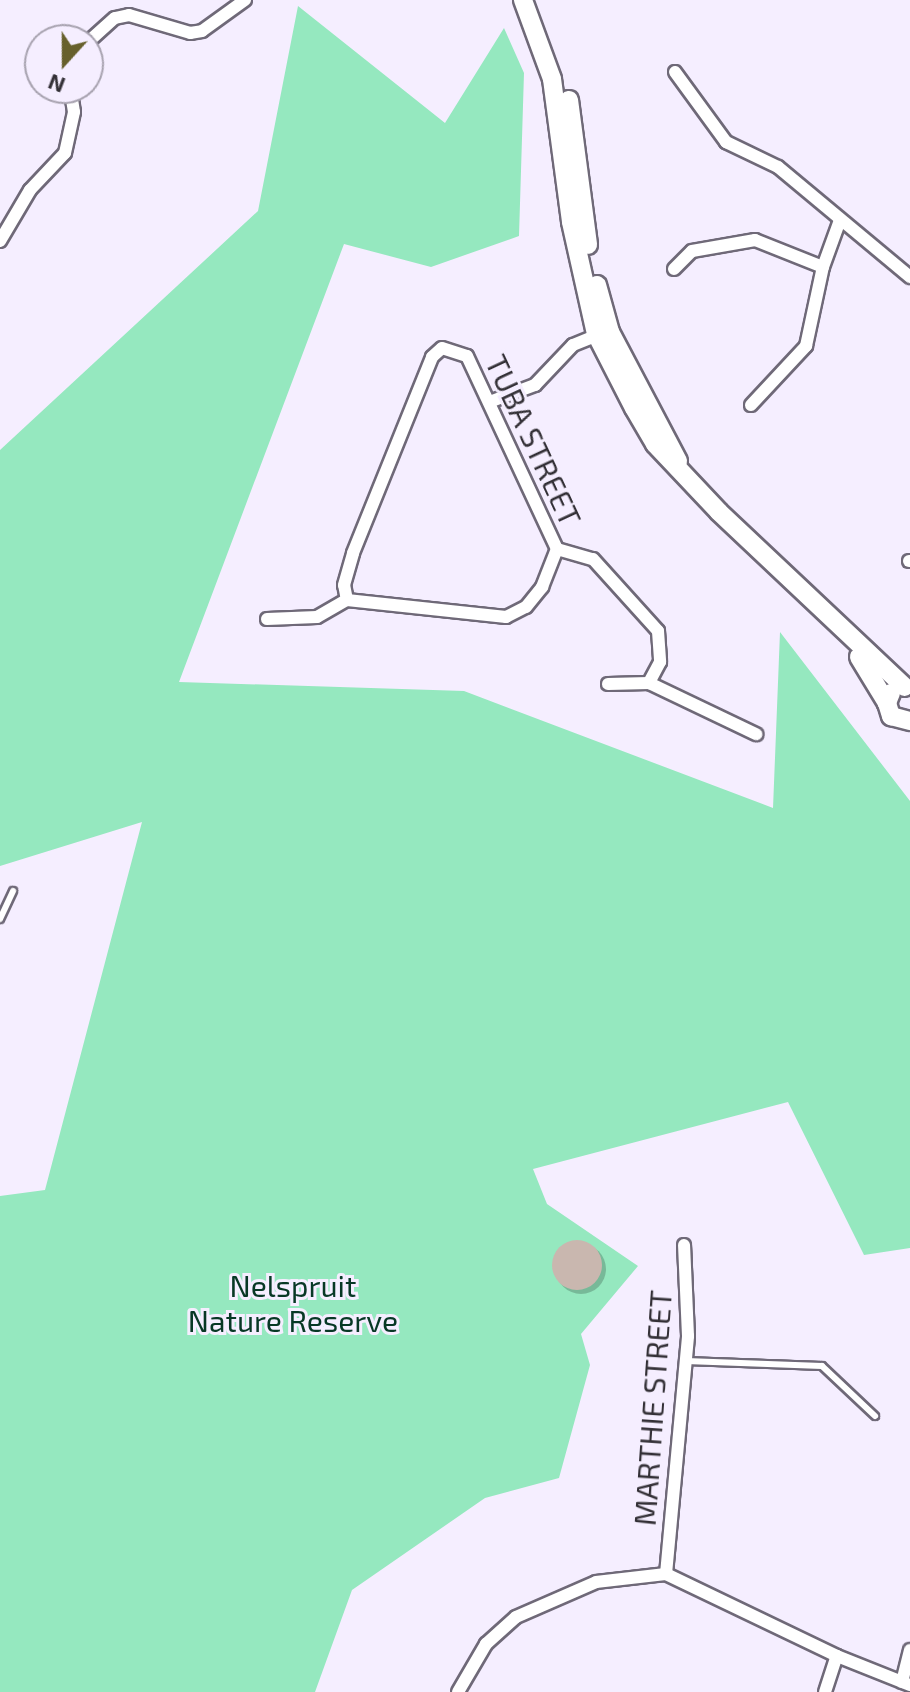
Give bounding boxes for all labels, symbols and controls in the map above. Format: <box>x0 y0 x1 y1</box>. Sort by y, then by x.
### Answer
north arrow <box>24 24 104 104</box>
text: N <box>44 70 68 100</box>
street label: TUBA STREET <box>479 348 589 532</box>
park label: Nelspruit Nature Reserve <box>188 1267 398 1338</box>
street label: MARTHIE STREET <box>626 1289 678 1527</box>

